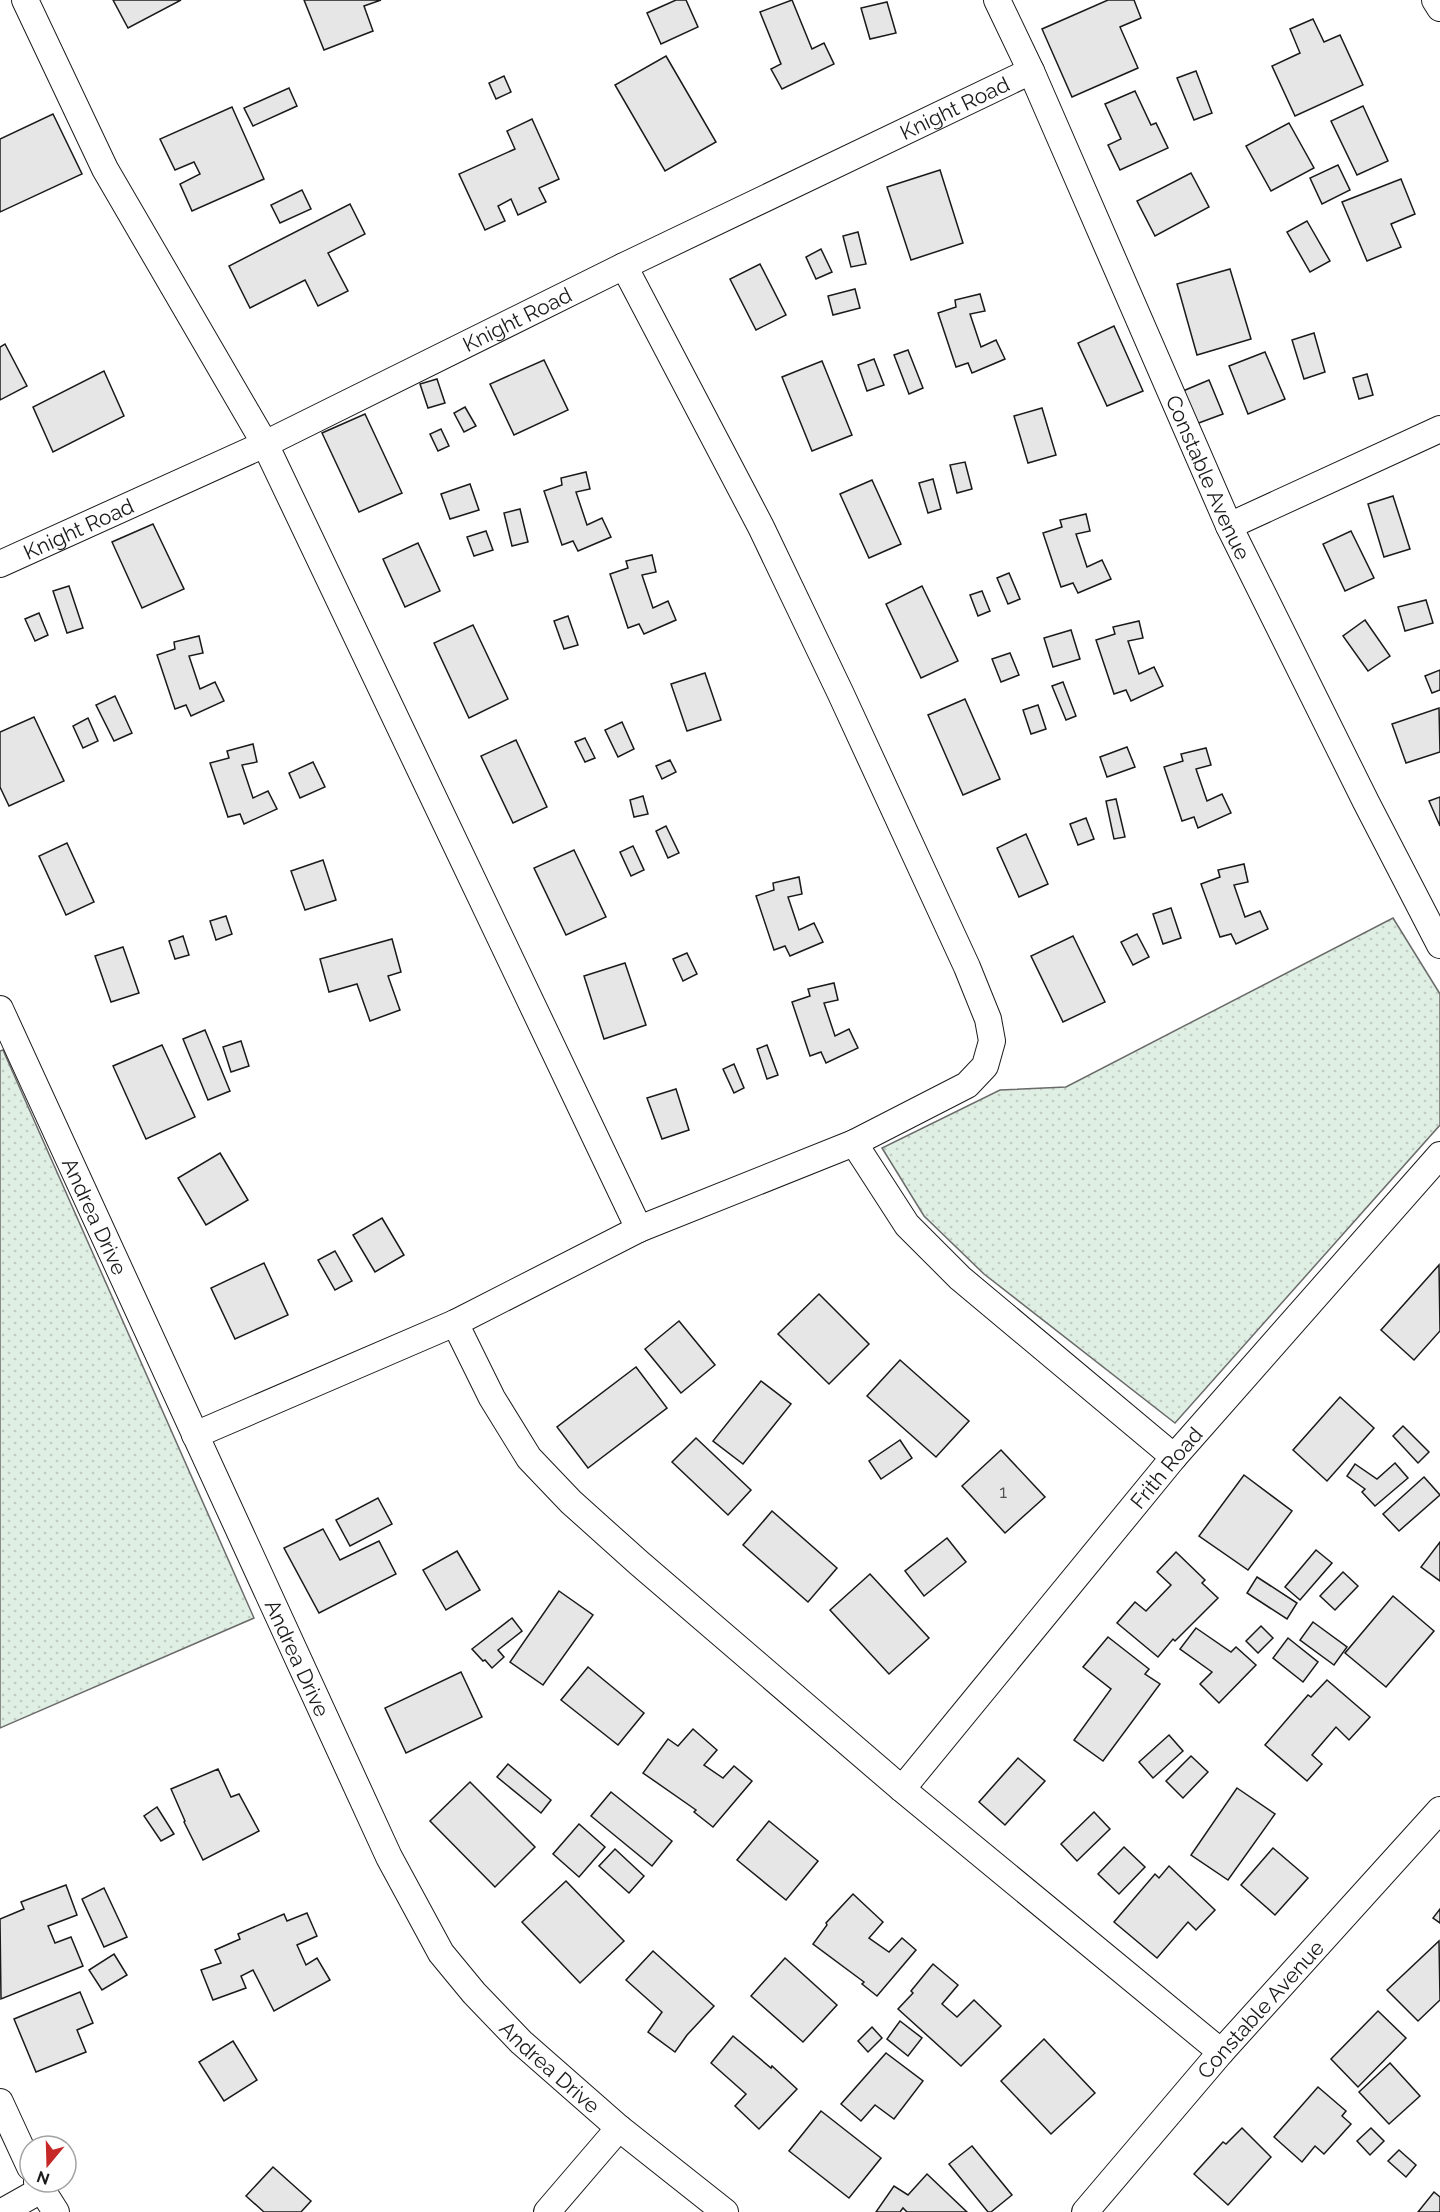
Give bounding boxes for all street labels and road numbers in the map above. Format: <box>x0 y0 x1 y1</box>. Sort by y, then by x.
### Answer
street label: Knight Road <box>896 71 1013 145</box>
street label: Knight Road <box>458 282 575 357</box>
street label: Constable Avenue <box>1161 391 1256 564</box>
street label: Knight Road <box>19 493 137 564</box>
street label: Andrea Drive <box>57 1154 133 1279</box>
street label: Frith Road <box>1125 1422 1207 1513</box>
street label: Andrea Drive <box>260 1596 335 1720</box>
street label: Constable Avenue <box>1192 1935 1329 2083</box>
street label: Andrea Drive <box>495 2015 605 2118</box>

